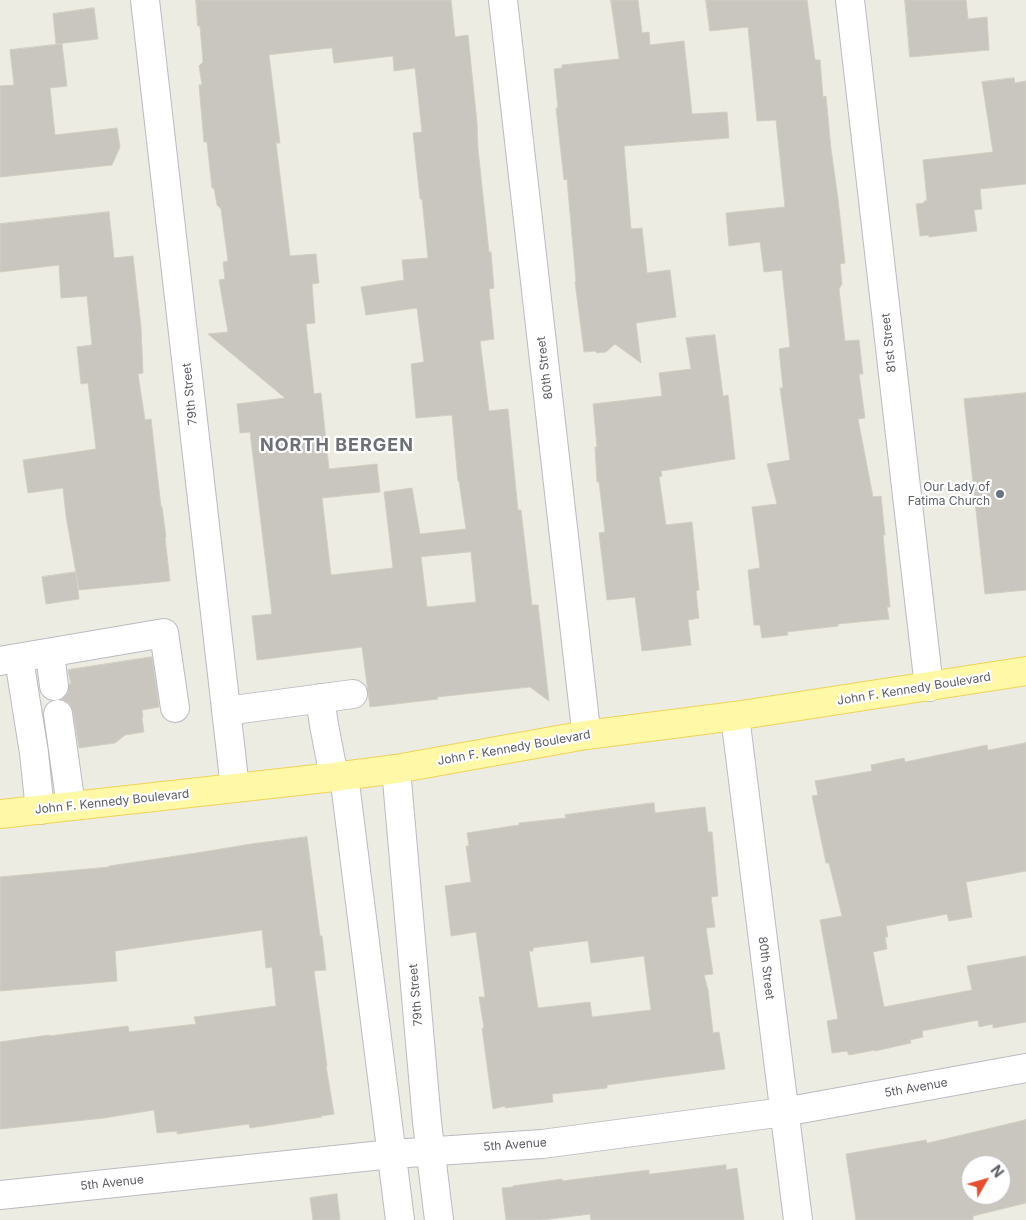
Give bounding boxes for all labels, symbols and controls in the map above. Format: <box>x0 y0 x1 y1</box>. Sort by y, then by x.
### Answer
street label: 81st Street <box>879 313 899 373</box>
street label: 80th Street <box>534 336 556 400</box>
street label: 79th Street <box>180 362 200 426</box>
district label: NORTH BERGEN <box>259 435 415 457</box>
place label: Our Lady of Fatima Church <box>908 480 990 508</box>
marker: Our Lady of Fatima Church <box>994 488 1006 500</box>
street label: John F. Kennedy Boulevard <box>836 670 992 708</box>
street label: John F. Kennedy Boulevard <box>436 727 592 769</box>
street label: John F. Kennedy Boulevard <box>34 787 190 817</box>
street label: 80th Street <box>755 936 777 1000</box>
street label: 79th Street <box>406 963 426 1027</box>
street label: 5th Avenue <box>883 1075 949 1101</box>
street label: 5th Avenue <box>483 1136 547 1154</box>
north arrow <box>961 1155 1011 1205</box>
text: N <box>987 1162 1007 1181</box>
street label: 5th Avenue <box>80 1173 144 1193</box>

